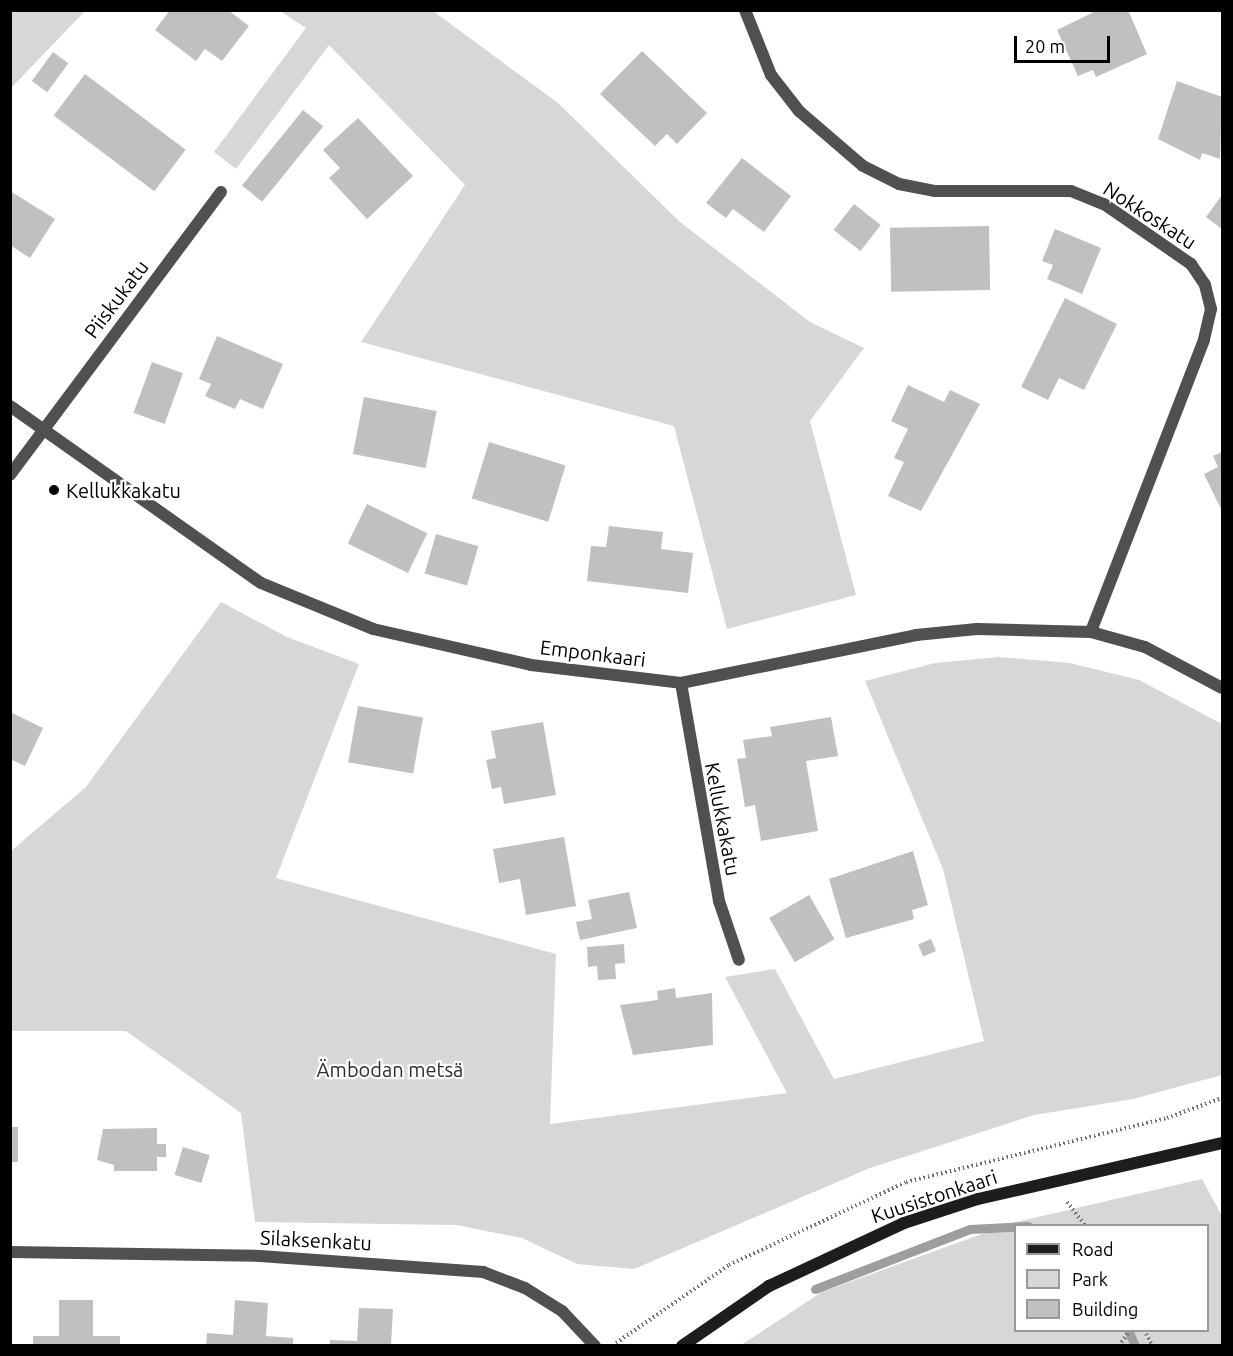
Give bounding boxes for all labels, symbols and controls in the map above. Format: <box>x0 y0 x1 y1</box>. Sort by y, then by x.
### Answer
scale bar <box>1017 24 1113 62</box>
text: 20 m <box>1025 36 1065 56</box>
street label: Nokkoskatu <box>1099 176 1201 254</box>
street label: Piiskukatu <box>79 255 153 343</box>
place label: Kellukkakatu <box>66 478 181 502</box>
marker: Kellukkakatu <box>47 483 61 497</box>
street label: Emponkaari <box>539 635 647 671</box>
street label: Kellukkakatu <box>700 760 746 878</box>
park label: Ämbodan metsä <box>317 1057 463 1081</box>
street label: Kuusistonkaari <box>868 1164 1000 1228</box>
legend <box>1014 1224 1209 1332</box>
street label: Silaksenkatu <box>260 1225 372 1255</box>
text: Road <box>1072 1239 1114 1259</box>
text: Park <box>1072 1269 1108 1289</box>
text: Building <box>1072 1299 1138 1319</box>

